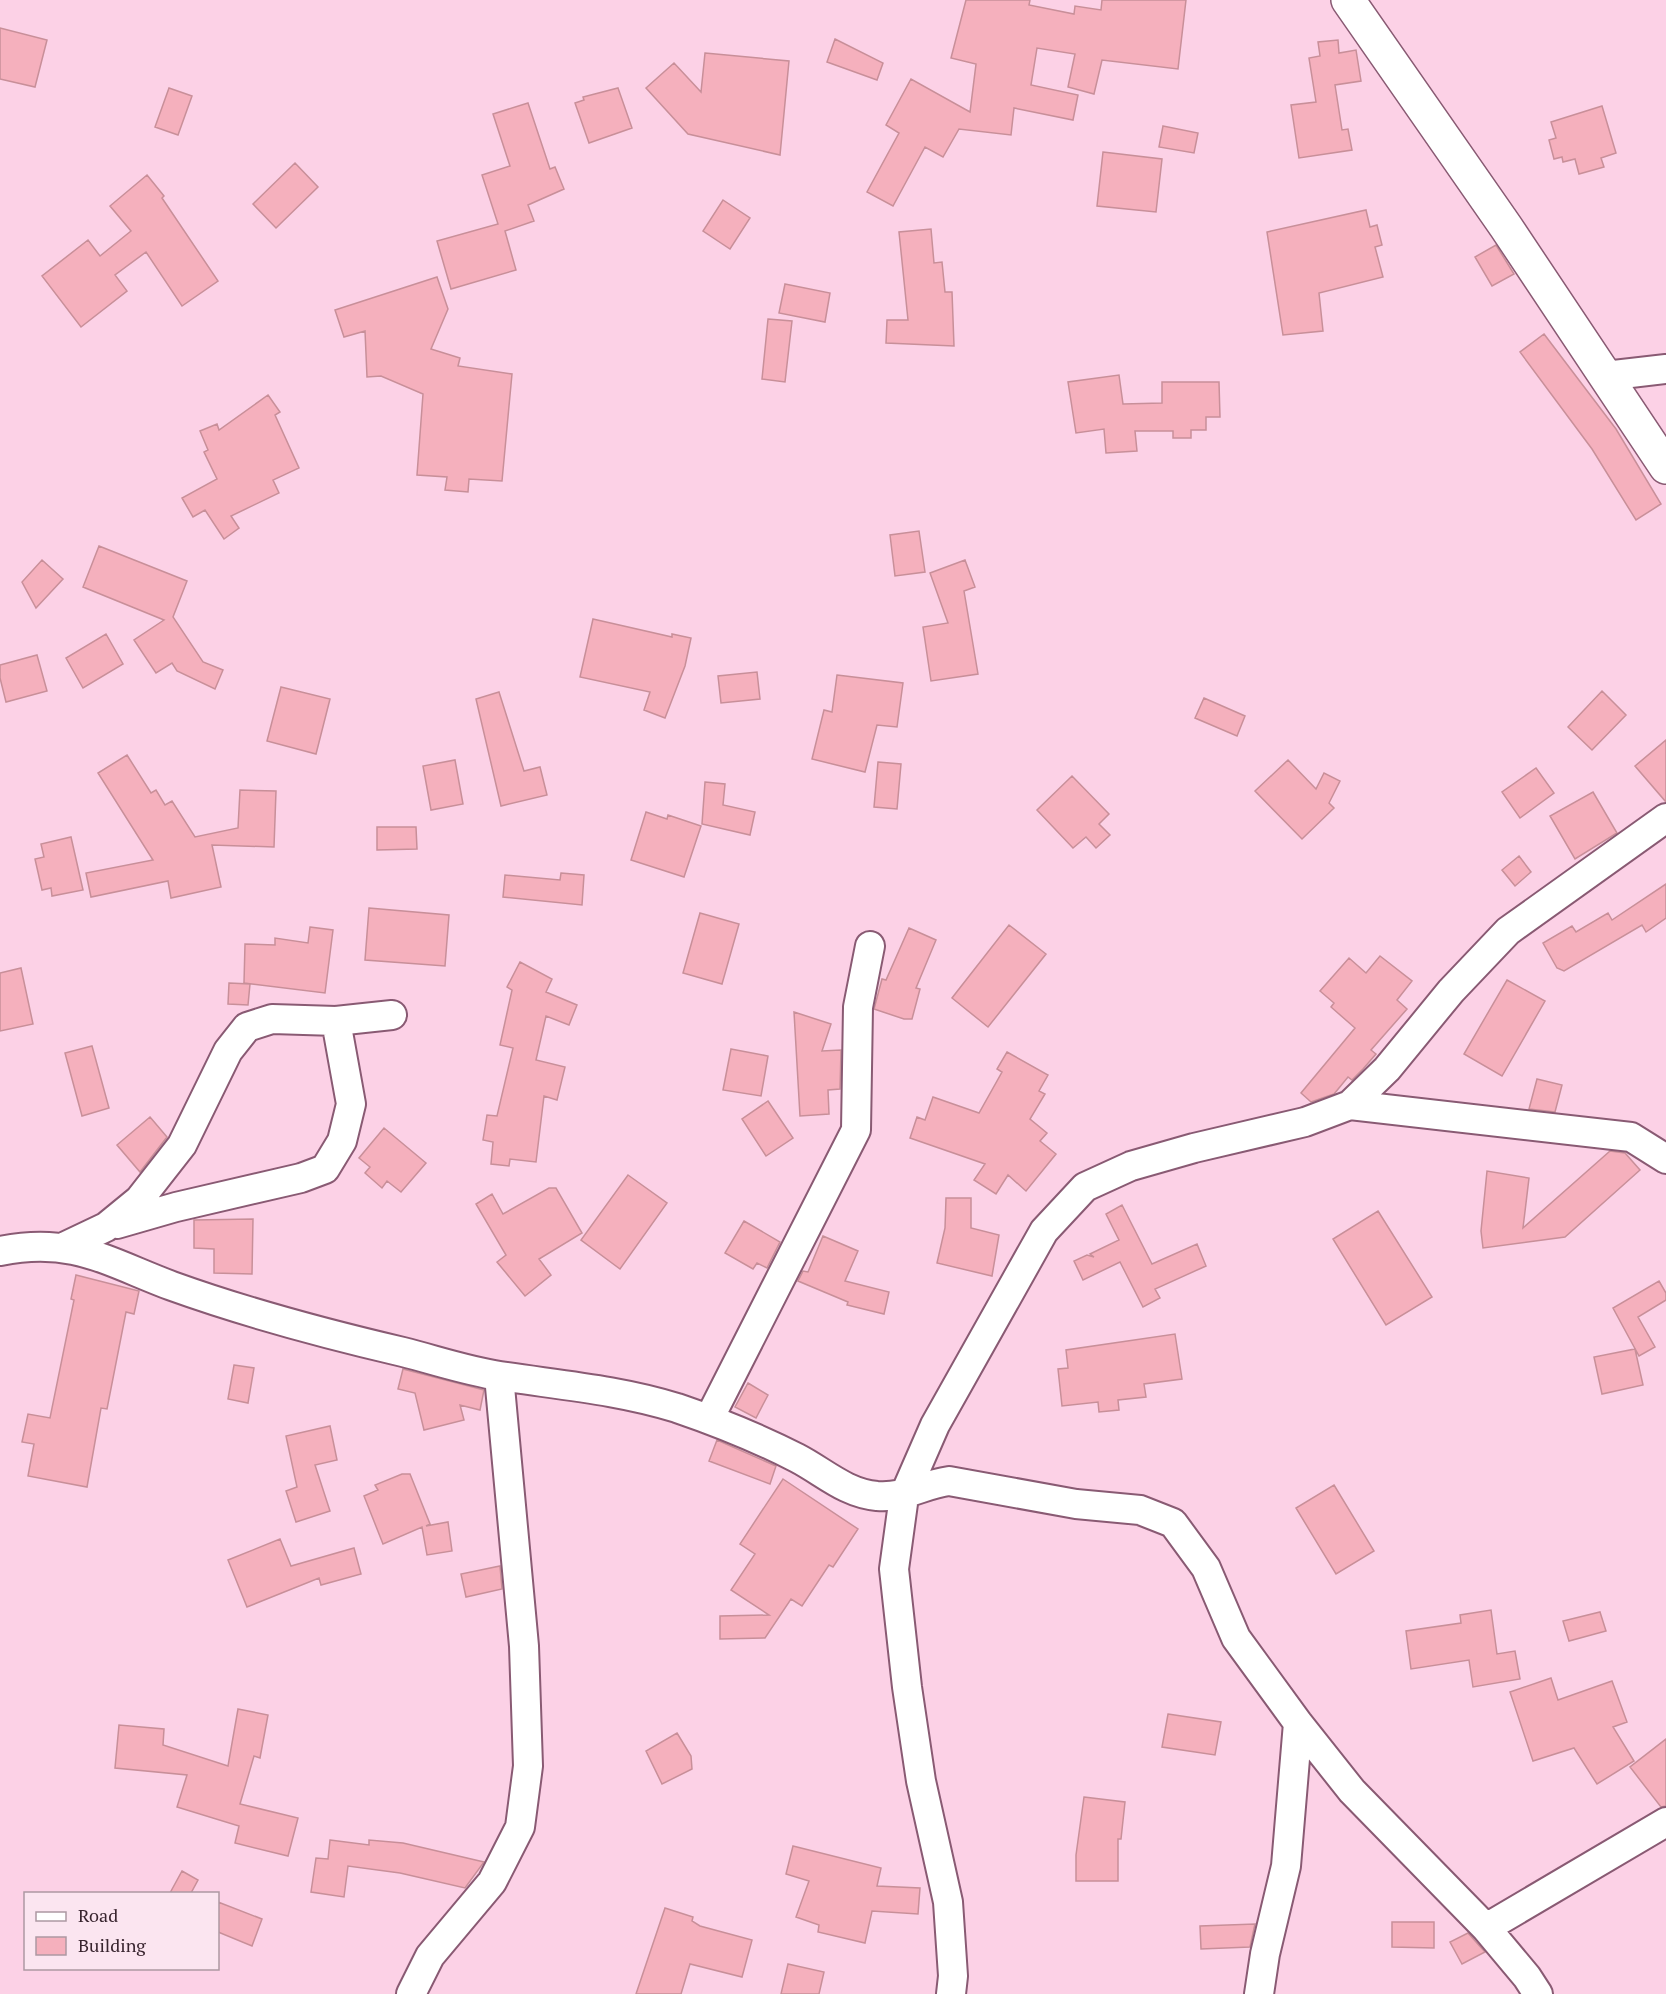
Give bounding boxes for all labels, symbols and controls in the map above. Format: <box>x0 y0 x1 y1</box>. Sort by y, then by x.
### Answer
legend <box>24 1892 219 1970</box>
text: Road <box>78 1903 118 1927</box>
text: Building <box>78 1933 146 1957</box>

